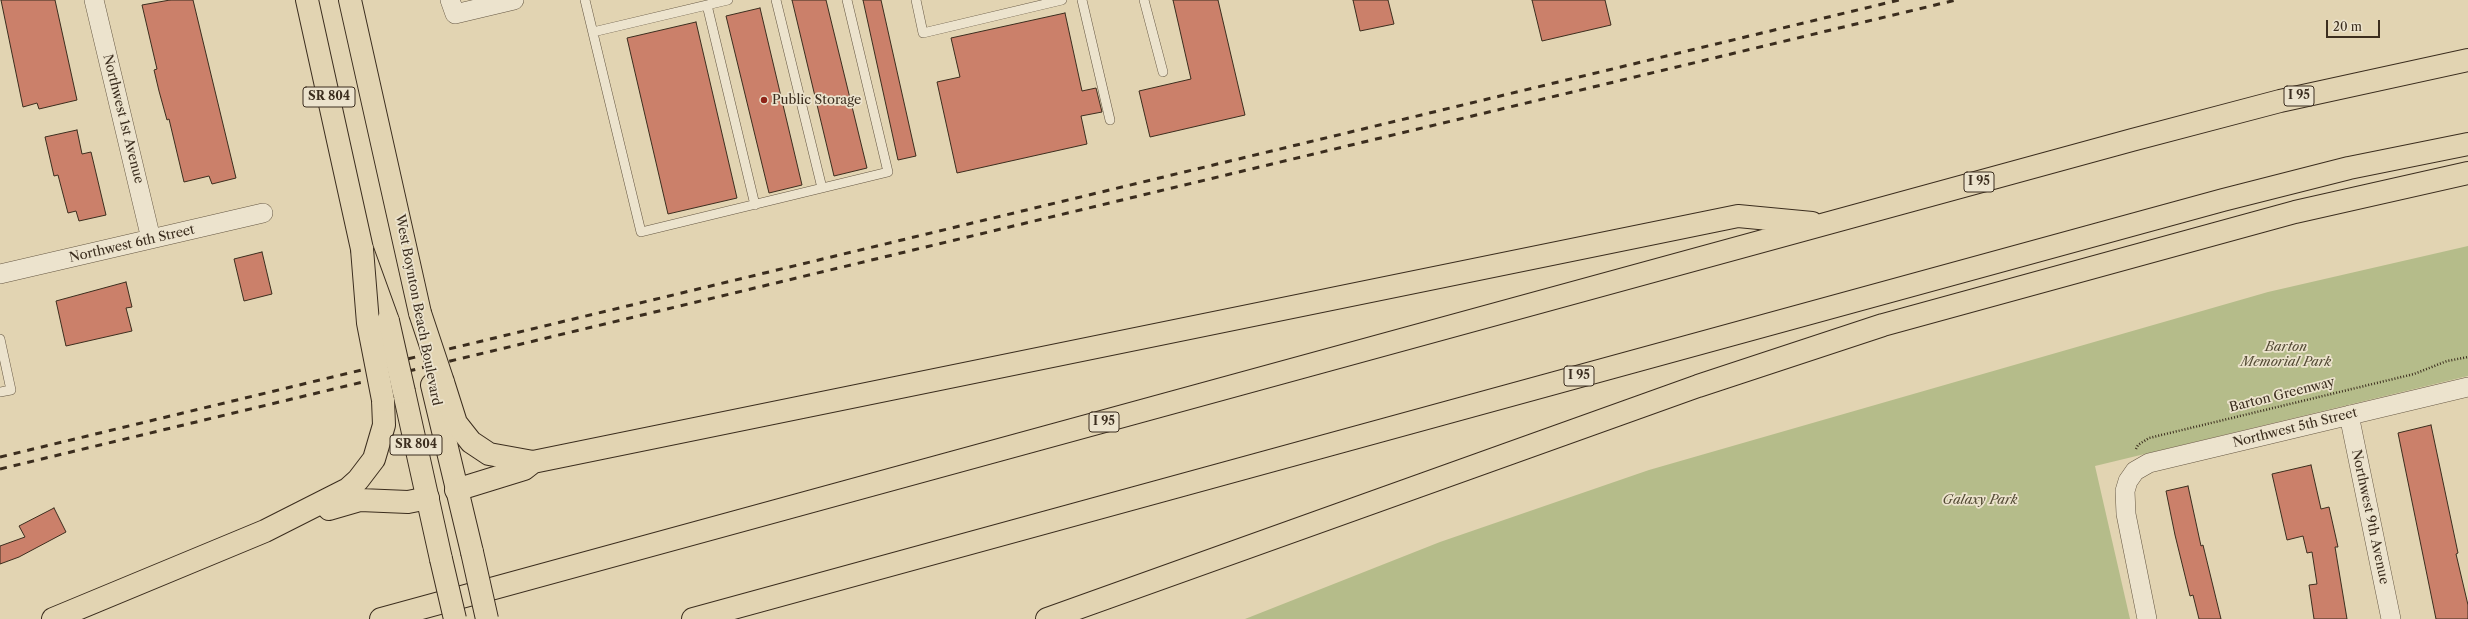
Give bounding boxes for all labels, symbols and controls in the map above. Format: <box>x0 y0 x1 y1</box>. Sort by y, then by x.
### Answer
scale bar <box>2328 12 2382 38</box>
text: 20 m <box>2333 19 2362 34</box>
street label: Northwest 1st Avenue <box>99 53 147 185</box>
road number: I 95 <box>2284 86 2314 106</box>
road number: SR 804 <box>303 87 355 107</box>
place label: Public Storage <box>772 92 861 108</box>
marker: Public Storage <box>759 95 769 105</box>
road number: I 95 <box>1964 172 1994 192</box>
street label: West Boynton Beach Boulevard <box>392 213 444 407</box>
street label: Northwest 6th Street <box>68 222 196 266</box>
park label: Barton Memorial Park <box>2241 339 2331 370</box>
road number: I 95 <box>1564 366 1594 386</box>
street label: Barton Greenway <box>2228 374 2336 416</box>
street label: Northwest 5th Street <box>2231 405 2359 451</box>
road number: I 95 <box>1089 412 1119 432</box>
road number: SR 804 <box>390 435 442 455</box>
street label: Northwest 9th Avenue <box>2348 448 2392 586</box>
park label: Galaxy Park <box>1943 492 2017 508</box>

